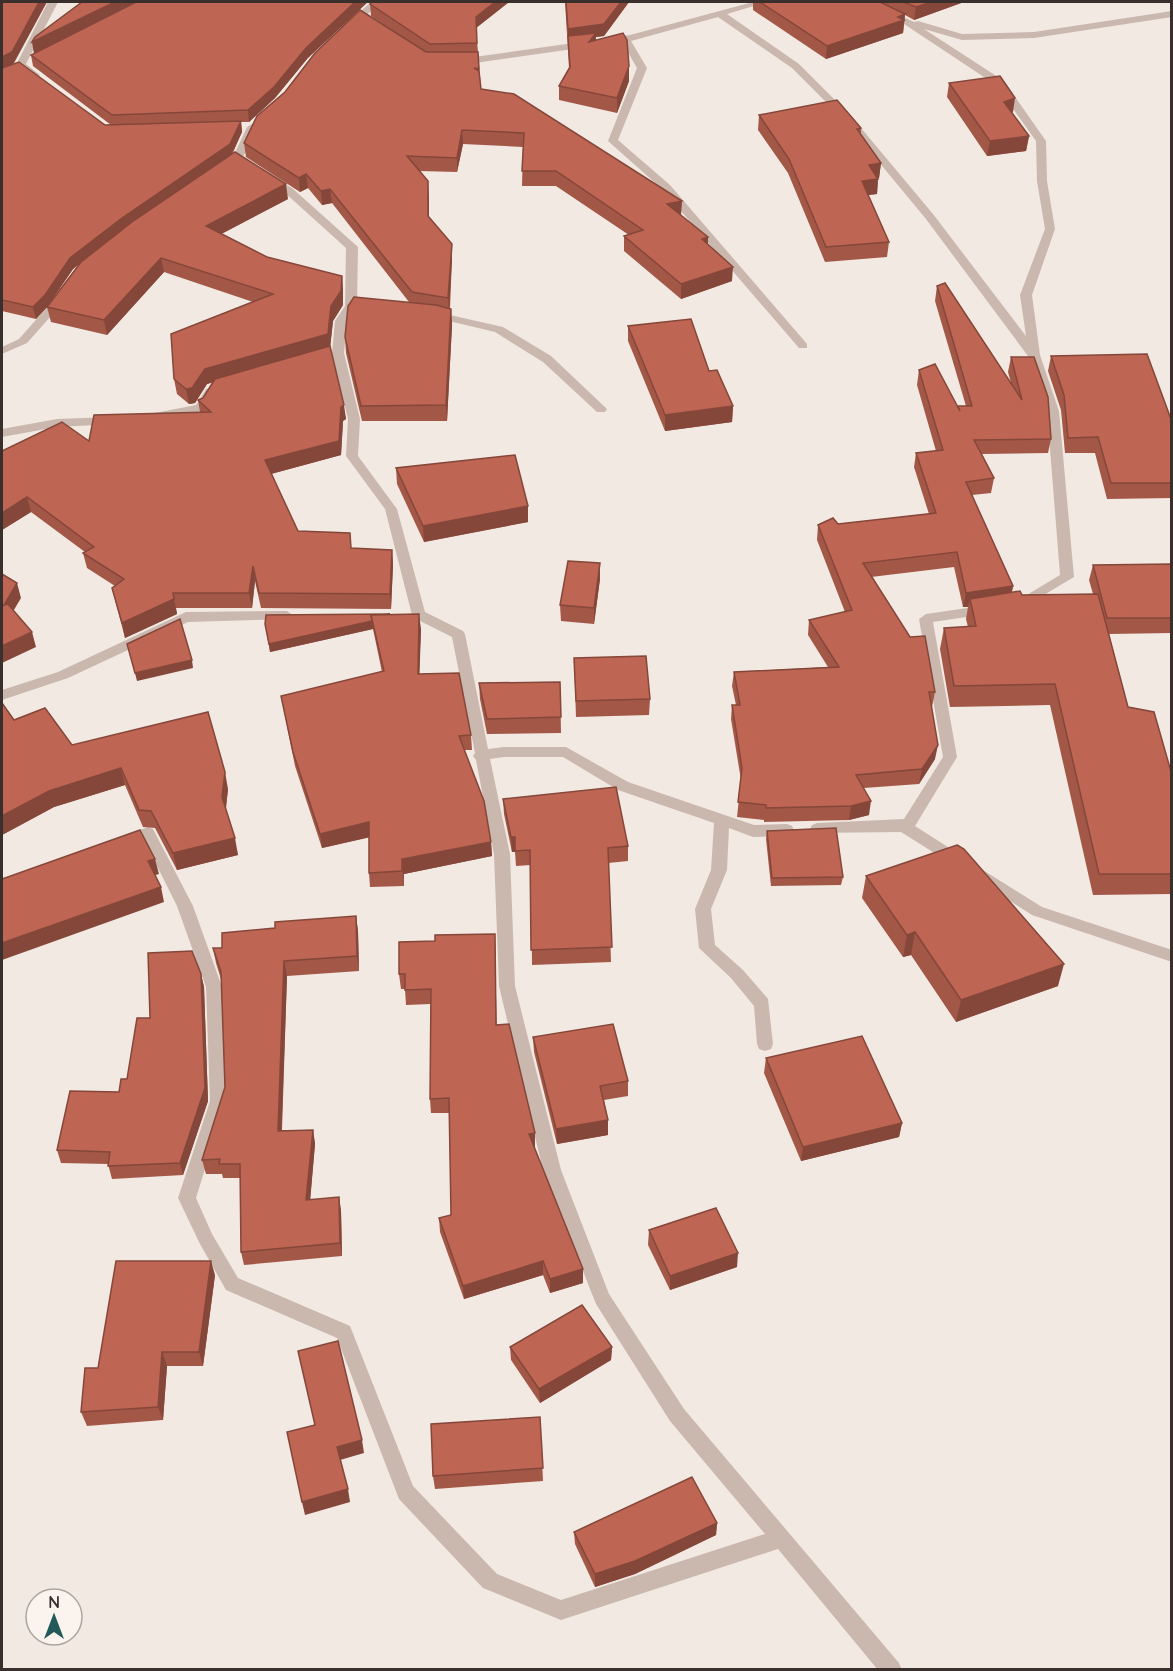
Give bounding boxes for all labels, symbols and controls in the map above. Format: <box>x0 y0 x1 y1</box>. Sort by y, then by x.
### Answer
north arrow <box>24 1587 84 1647</box>
text: N <box>48 1592 60 1612</box>

